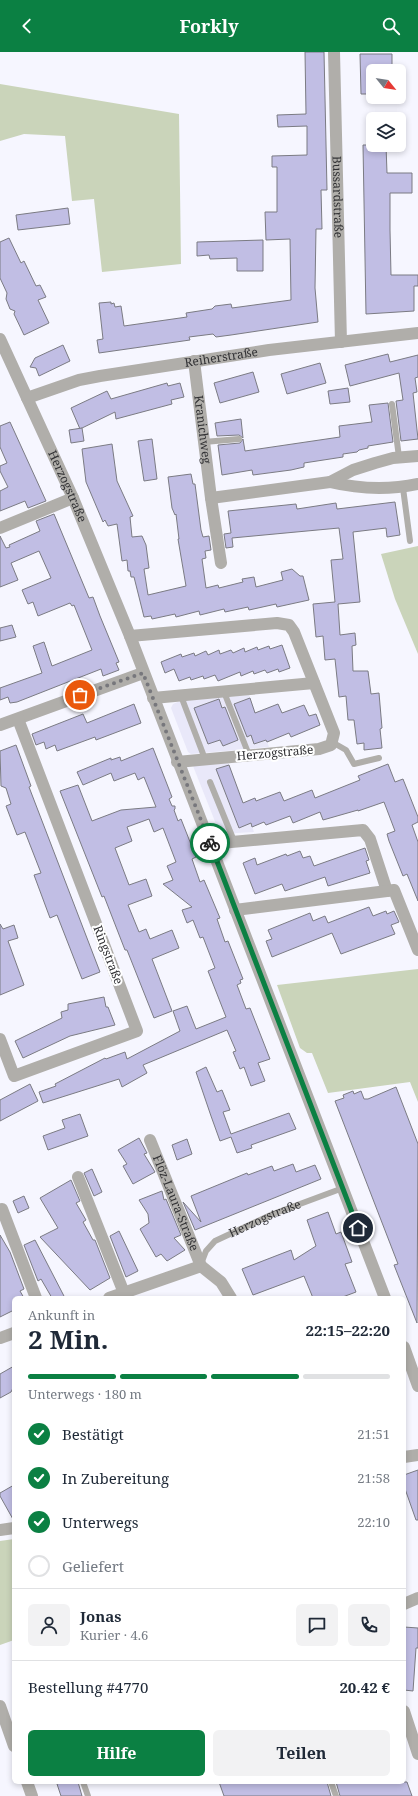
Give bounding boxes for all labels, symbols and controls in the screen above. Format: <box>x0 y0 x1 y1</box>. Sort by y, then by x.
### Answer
text: Forkly <box>179 14 239 38</box>
icon: back <box>16 15 38 37</box>
icon: search <box>380 15 402 37</box>
north arrow <box>366 64 406 104</box>
map controls <box>366 64 406 152</box>
button: layers <box>366 112 406 152</box>
street label: Bussardstraße <box>329 156 347 238</box>
street label: Reiherstraße <box>183 343 259 371</box>
street label: Kranichweg <box>190 394 216 465</box>
street label: Herzogstraße <box>44 447 91 525</box>
pin <box>63 678 97 712</box>
icon: bag <box>69 684 91 706</box>
street label: Herzogstraße <box>236 741 314 764</box>
courier <box>190 823 230 863</box>
icon: bike <box>199 832 221 854</box>
street label: Ringstraße <box>89 923 127 987</box>
street label: Flöz-Laura-Straße <box>149 1152 203 1254</box>
street label: Herzogstraße <box>226 1195 303 1241</box>
pin <box>341 1211 375 1245</box>
icon: home <box>347 1217 369 1239</box>
text: Ankunft in <box>28 1306 95 1324</box>
text: 22:15–22:20 <box>306 1320 390 1340</box>
text: 2 Min. <box>28 1321 108 1357</box>
text: Unterwegs · 180 m <box>28 1385 142 1403</box>
icon: check <box>28 1423 50 1445</box>
text: Bestätigt <box>62 1424 124 1444</box>
text: 21:51 <box>357 1425 390 1443</box>
icon: check <box>28 1467 50 1489</box>
text: In Zubereitung <box>62 1468 169 1488</box>
text: 21:58 <box>357 1469 390 1487</box>
icon: check <box>28 1511 50 1533</box>
text: Unterwegs <box>62 1512 139 1532</box>
text: 22:10 <box>357 1513 390 1531</box>
text: Geliefert <box>62 1556 124 1576</box>
button: person <box>28 1604 70 1646</box>
button: chat <box>296 1604 338 1646</box>
button: phone <box>348 1604 390 1646</box>
text: Jonas <box>80 1606 121 1626</box>
text: Kurier · 4.6 <box>80 1626 148 1644</box>
text: Bestellung #4770 <box>28 1677 148 1697</box>
text: 20.42 € <box>339 1677 390 1697</box>
button: Hilfe <box>28 1730 205 1776</box>
button: Teilen <box>213 1730 390 1776</box>

